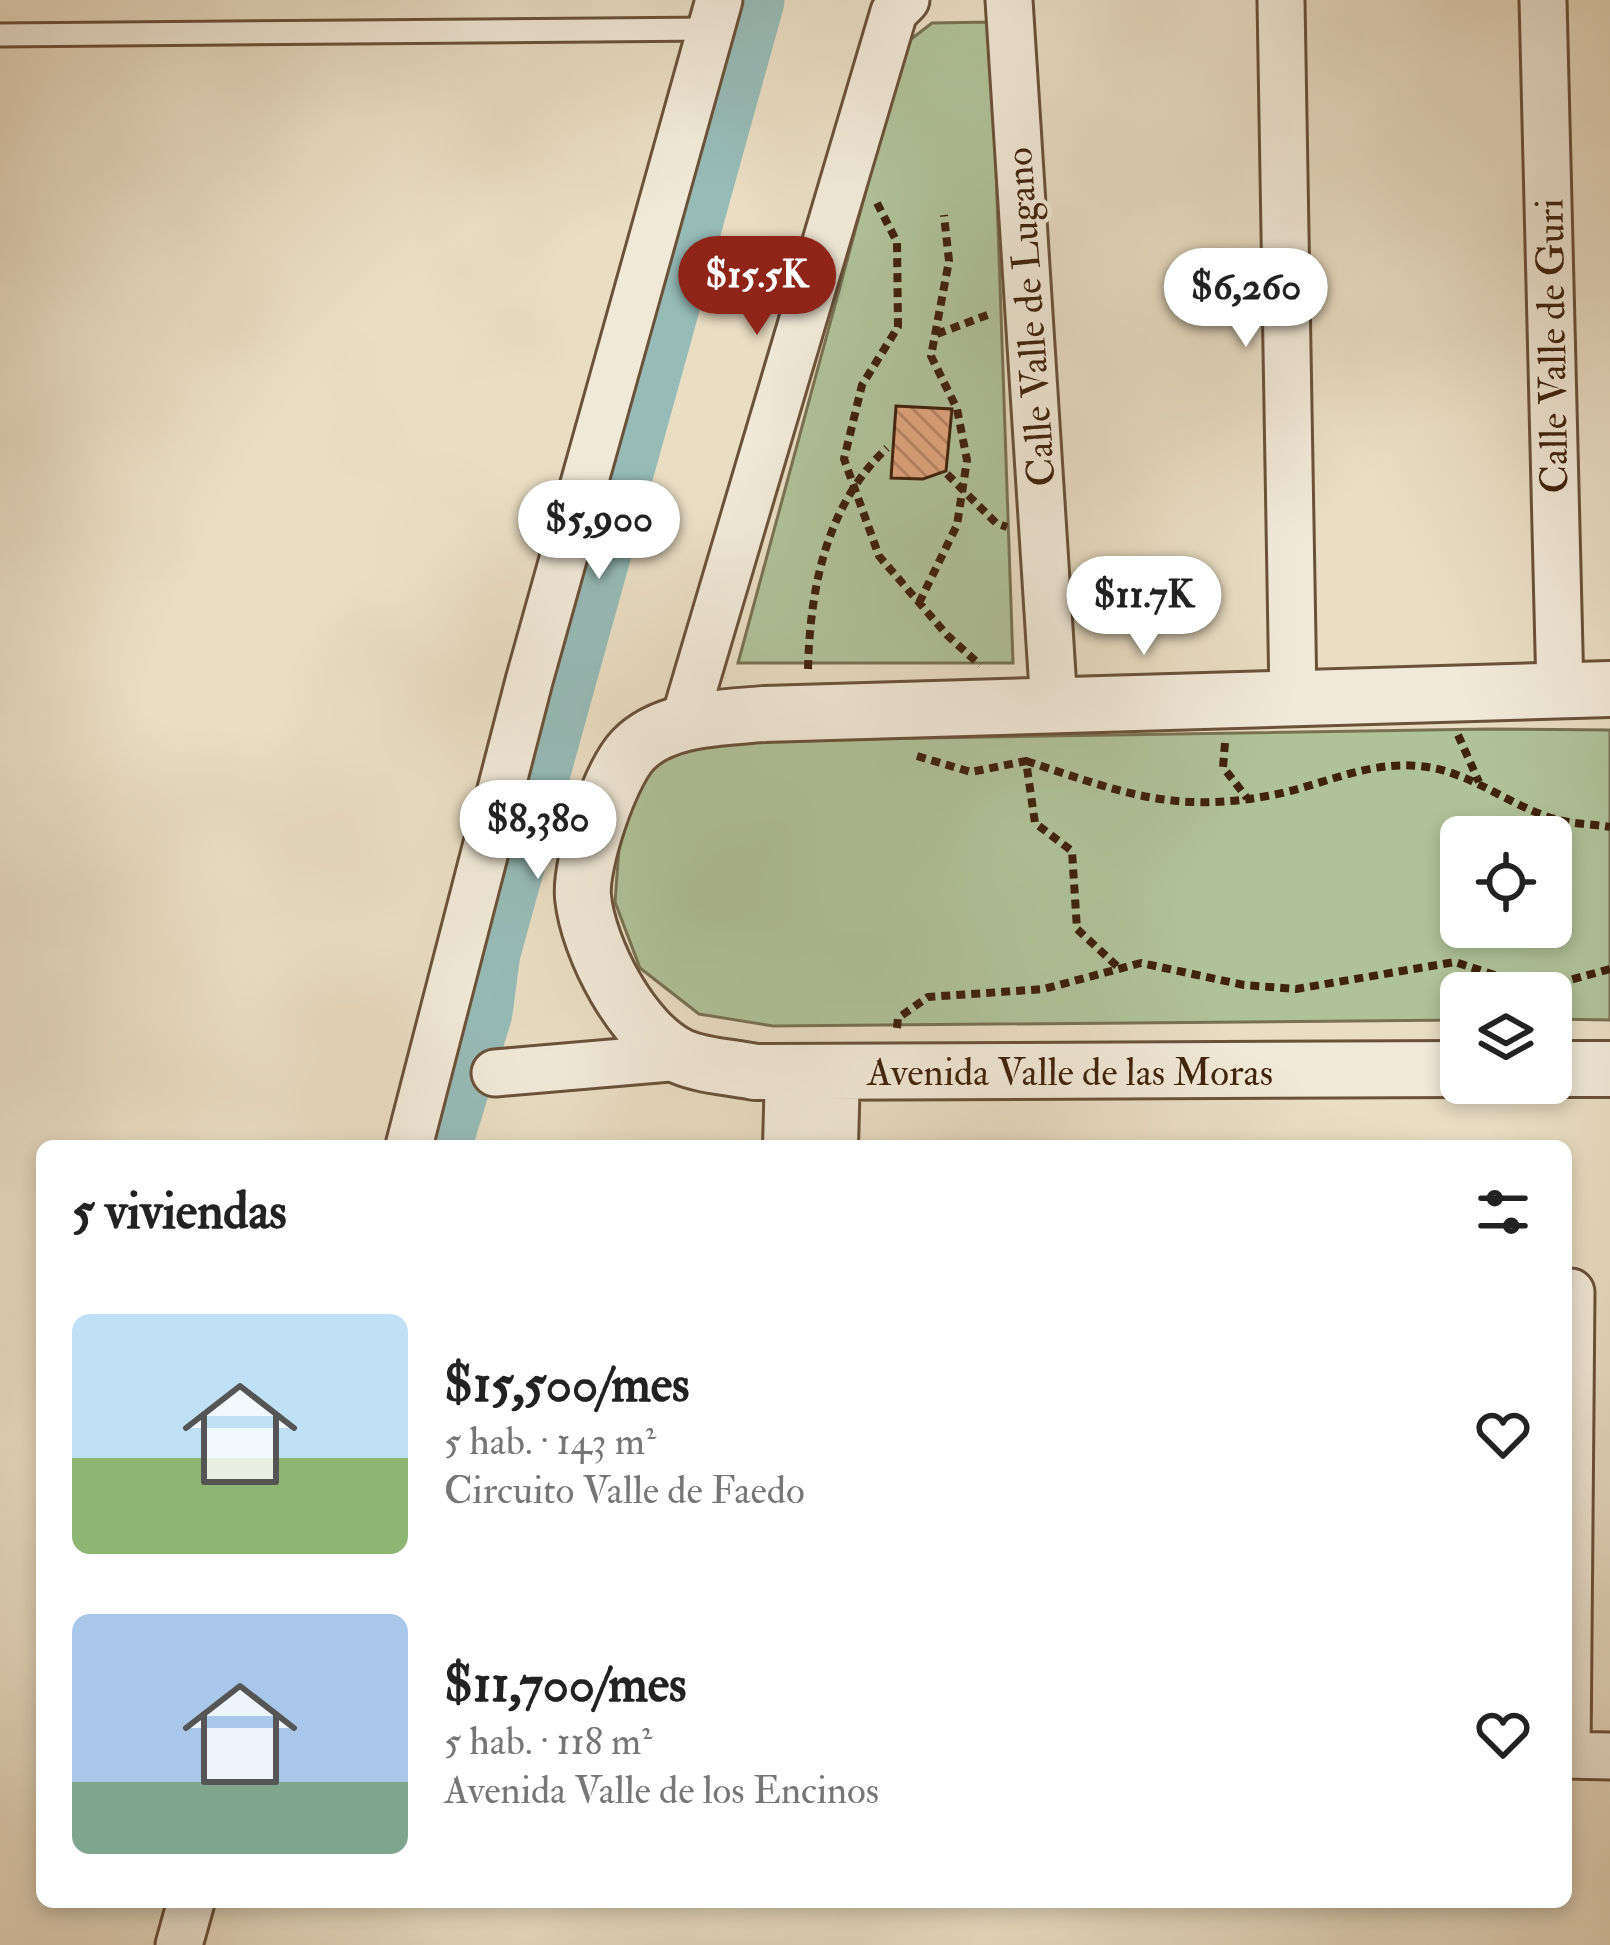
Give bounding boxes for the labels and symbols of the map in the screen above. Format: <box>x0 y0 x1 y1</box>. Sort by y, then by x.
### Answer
street label: Calle Valle de Lugano <box>994 146 1067 488</box>
street label: Calle Valle de Guri <box>1525 198 1580 494</box>
pin: $15.5K <box>659 236 855 338</box>
pin: $6,260 <box>1148 248 1344 350</box>
pin: $5,900 <box>501 480 697 582</box>
pin: $11.7K <box>1046 556 1242 658</box>
pin: $8,380 <box>440 780 636 882</box>
street label: Avenida Valle de las Moras <box>866 1048 1273 1097</box>

